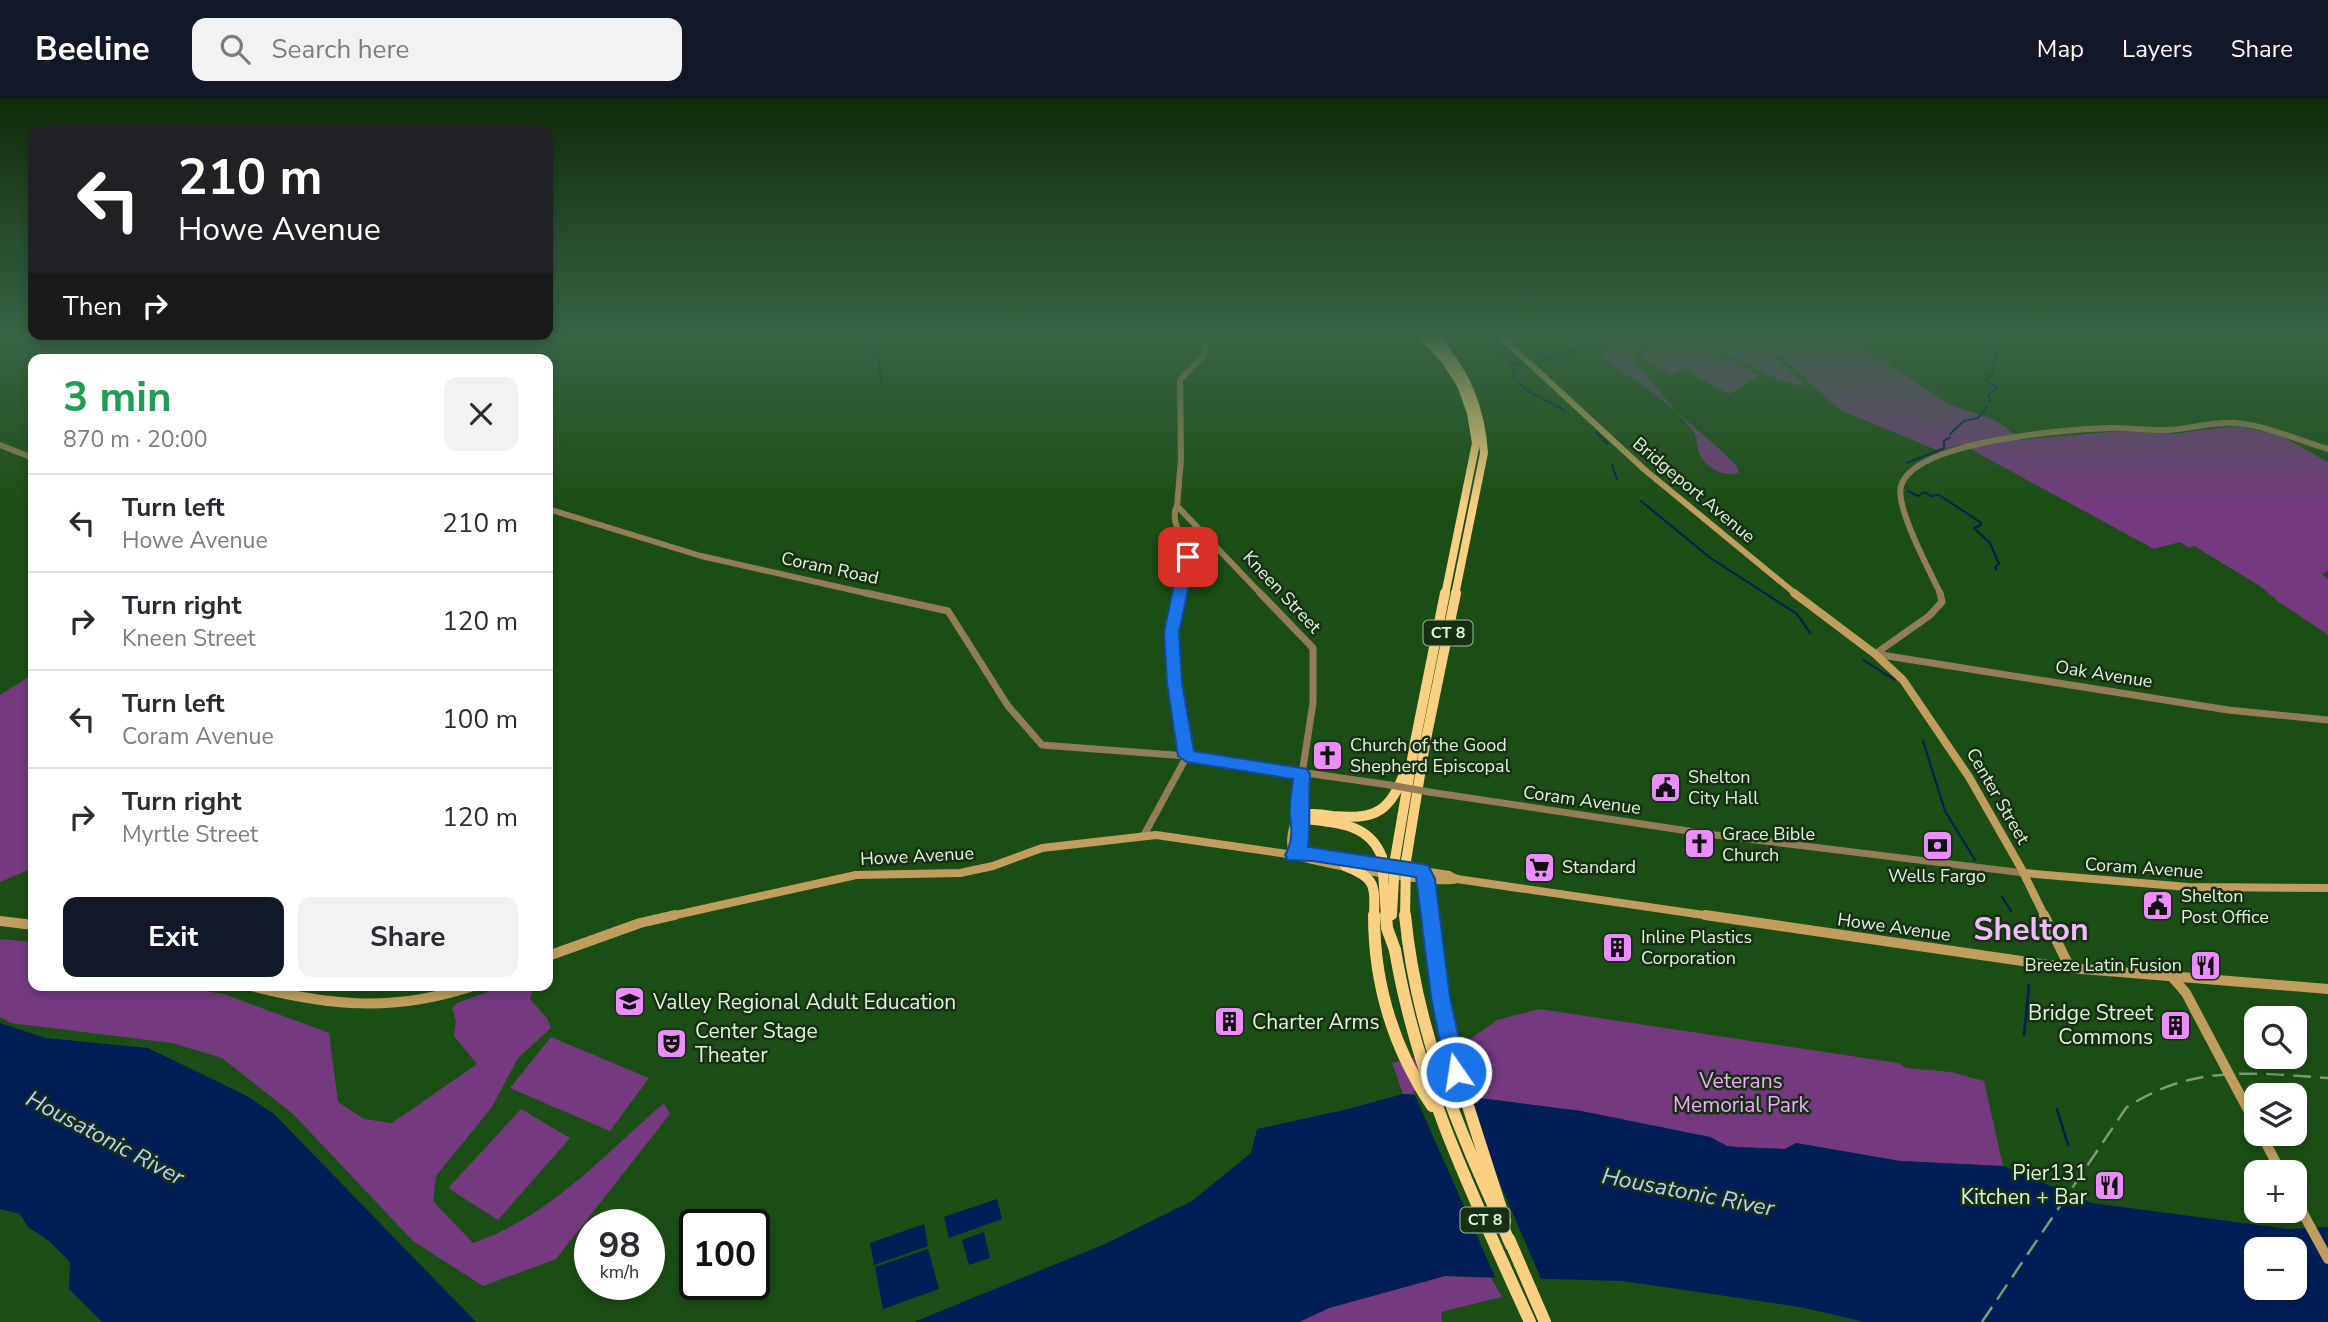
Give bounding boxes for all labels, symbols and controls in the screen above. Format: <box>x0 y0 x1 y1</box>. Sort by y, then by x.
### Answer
search box <box>192 18 682 81</box>
text: Beeline <box>35 27 150 72</box>
icon: search <box>216 30 254 68</box>
text: Search here <box>272 32 409 67</box>
text: Map <box>2037 33 2084 65</box>
text: Layers <box>2122 33 2193 65</box>
text: Share <box>2231 33 2293 65</box>
text: 210 m <box>178 144 322 211</box>
icon: left <box>63 154 154 245</box>
text: Howe Avenue <box>178 208 381 251</box>
icon: right <box>136 287 174 325</box>
text: Then <box>63 289 122 324</box>
text: 3 min <box>63 369 172 426</box>
button: close <box>444 377 518 451</box>
text: 870 m · 20:00 <box>63 424 208 455</box>
street label: Bridgeport Avenue <box>1628 432 1760 548</box>
text: Turn left <box>122 490 225 525</box>
icon: left <box>63 504 101 542</box>
text: 210 m <box>442 506 518 541</box>
text: Howe Avenue <box>122 525 268 556</box>
pin <box>1158 527 1218 587</box>
icon: arrive <box>1169 538 1207 576</box>
street label: Coram Road <box>779 546 881 590</box>
street label: Kneen Street <box>1238 546 1327 639</box>
text: Turn right <box>122 588 241 623</box>
icon: right <box>63 602 101 640</box>
text: 120 m <box>442 604 518 639</box>
road number: CT 8 <box>1424 620 1472 646</box>
text: Kneen Street <box>122 623 256 654</box>
street label: Oak Avenue <box>2054 654 2154 694</box>
text: Turn left <box>122 686 225 721</box>
icon: left <box>63 700 101 738</box>
text: 100 m <box>442 702 518 737</box>
text: Coram Avenue <box>122 721 274 752</box>
place label: Church of the Good Shepherd Episcopal <box>1350 733 1511 778</box>
church icon: Church of the Good Shepherd Episcopal <box>1310 738 1344 772</box>
street label: Center Street <box>1961 744 2036 849</box>
place label: Shelton City Hall <box>1688 765 1759 810</box>
public building icon: Shelton City Hall <box>1648 770 1682 804</box>
street label: Coram Avenue <box>1522 780 1642 820</box>
text: Turn right <box>122 784 241 819</box>
icon: right <box>63 798 101 836</box>
text: 120 m <box>442 800 518 835</box>
text: Myrtle Street <box>122 819 258 850</box>
place label: Grace Bible Church <box>1722 822 1815 867</box>
church icon: Grace Bible Church <box>1682 827 1716 861</box>
bank icon: Wells Fargo <box>1920 828 1954 862</box>
street label: Howe Avenue <box>859 841 975 871</box>
supermarket icon: Standard <box>1522 850 1556 884</box>
street label: Coram Avenue <box>2084 852 2204 884</box>
place label: Standard <box>1562 855 1636 879</box>
place label: Wells Fargo <box>1888 864 1986 888</box>
place label: Shelton Post Office <box>2181 884 2269 929</box>
public building icon: Shelton Post Office <box>2141 889 2175 923</box>
button: Exit <box>63 897 284 977</box>
button: Share <box>298 897 518 977</box>
street label: Howe Avenue <box>1836 907 1952 947</box>
district label: Shelton <box>1973 908 2089 951</box>
place label: Inline Plastics Corporation <box>1641 925 1752 970</box>
building icon: Inline Plastics Corporation <box>1601 930 1635 964</box>
restaurant icon: Breeze Latin Fusion <box>2188 948 2222 982</box>
place label: Breeze Latin Fusion <box>2025 953 2182 977</box>
school or university icon: Valley Regional Adult Education <box>613 985 647 1019</box>
place label: Valley Regional Adult Education <box>652 988 956 1016</box>
place label: Bridge Street Commons <box>2028 999 2154 1051</box>
building icon: Charter Arms <box>1212 1005 1246 1039</box>
map controls <box>2244 1006 2307 1300</box>
button: search <box>2244 1006 2307 1069</box>
place label: Charter Arms <box>1252 1008 1380 1036</box>
building icon: Bridge Street Commons <box>2159 1008 2193 1042</box>
place label: Center Stage Theater <box>695 1017 818 1069</box>
theatre icon: Center Stage Theater <box>655 1026 689 1060</box>
position arrow <box>1419 1035 1493 1109</box>
park label: Veterans Memorial Park <box>1673 1067 1809 1119</box>
water label: Housatonic River <box>20 1083 190 1193</box>
button: layers <box>2244 1083 2307 1146</box>
place label: Pier131 Kitchen + Bar <box>1961 1159 2087 1211</box>
water label: Housatonic River <box>1599 1160 1778 1224</box>
button: + <box>2244 1160 2307 1223</box>
restaurant icon: Pier131 Kitchen + Bar <box>2093 1168 2127 1202</box>
road number: CT 8 <box>1460 1208 1510 1232</box>
speed limit sign: 100 <box>679 1209 770 1300</box>
text: 98 <box>598 1222 641 1269</box>
button: − <box>2244 1237 2307 1300</box>
text: km/h <box>600 1260 639 1284</box>

